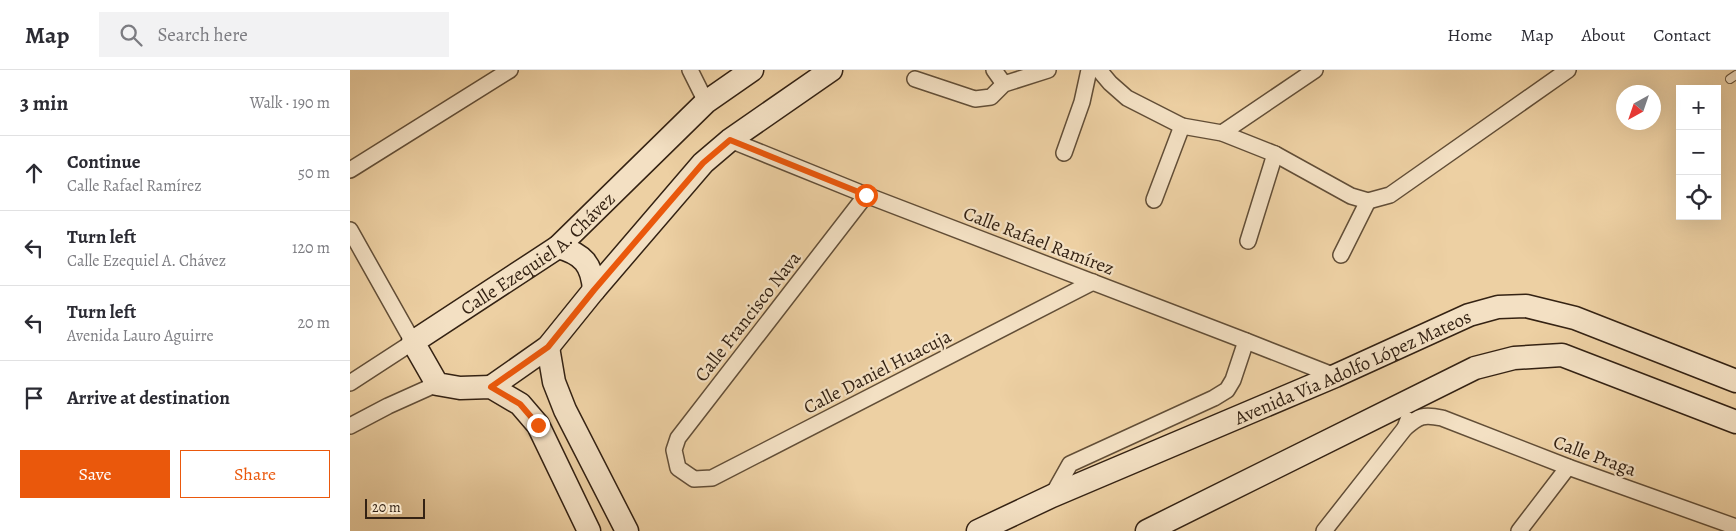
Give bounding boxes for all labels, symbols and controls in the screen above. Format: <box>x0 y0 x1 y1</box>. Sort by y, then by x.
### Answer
search box <box>99 12 449 57</box>
text: Map <box>25 19 69 51</box>
icon: search <box>117 21 145 49</box>
text: Search here <box>157 22 248 48</box>
text: Home <box>1447 23 1492 47</box>
text: Map <box>1520 23 1553 47</box>
text: About <box>1581 23 1625 47</box>
text: Contact <box>1653 23 1711 47</box>
north arrow <box>1616 85 1661 130</box>
map controls <box>1676 85 1721 220</box>
button: + <box>1676 85 1721 130</box>
text: 3 min <box>20 89 68 117</box>
text: Walk · 190 m <box>250 92 330 114</box>
button: − <box>1676 130 1721 175</box>
text: Continue <box>67 149 141 175</box>
icon: ahead <box>20 159 48 187</box>
text: 50 m <box>298 162 330 184</box>
text: Calle Rafael Ramírez <box>67 175 202 197</box>
button: locate <box>1676 175 1721 220</box>
route start <box>855 184 878 207</box>
street label: Calle Ezequiel A. Chávez <box>456 186 621 321</box>
street label: Calle Rafael Ramírez <box>959 200 1118 282</box>
text: Turn left <box>67 224 136 250</box>
icon: left <box>20 234 48 262</box>
text: 120 m <box>292 237 330 259</box>
street label: Calle Francisco Nava <box>689 246 807 387</box>
text: Calle Ezequiel A. Chávez <box>67 250 226 272</box>
text: Turn left <box>67 299 136 325</box>
street label: Avenida Via Adolfo López Mateos <box>1230 304 1475 432</box>
icon: left <box>20 309 48 337</box>
text: 20 m <box>297 312 330 334</box>
street label: Calle Daniel Huacuja <box>799 323 956 420</box>
text: Avenida Lauro Aguirre <box>67 325 214 347</box>
icon: arrive <box>20 384 48 412</box>
text: Arrive at destination <box>67 385 230 411</box>
route end <box>527 414 550 437</box>
street label: Calle Praga <box>1550 429 1640 483</box>
button: Save <box>20 450 170 498</box>
button: Share <box>180 450 330 498</box>
scale bar <box>365 496 425 519</box>
text: 20 m <box>372 498 401 517</box>

